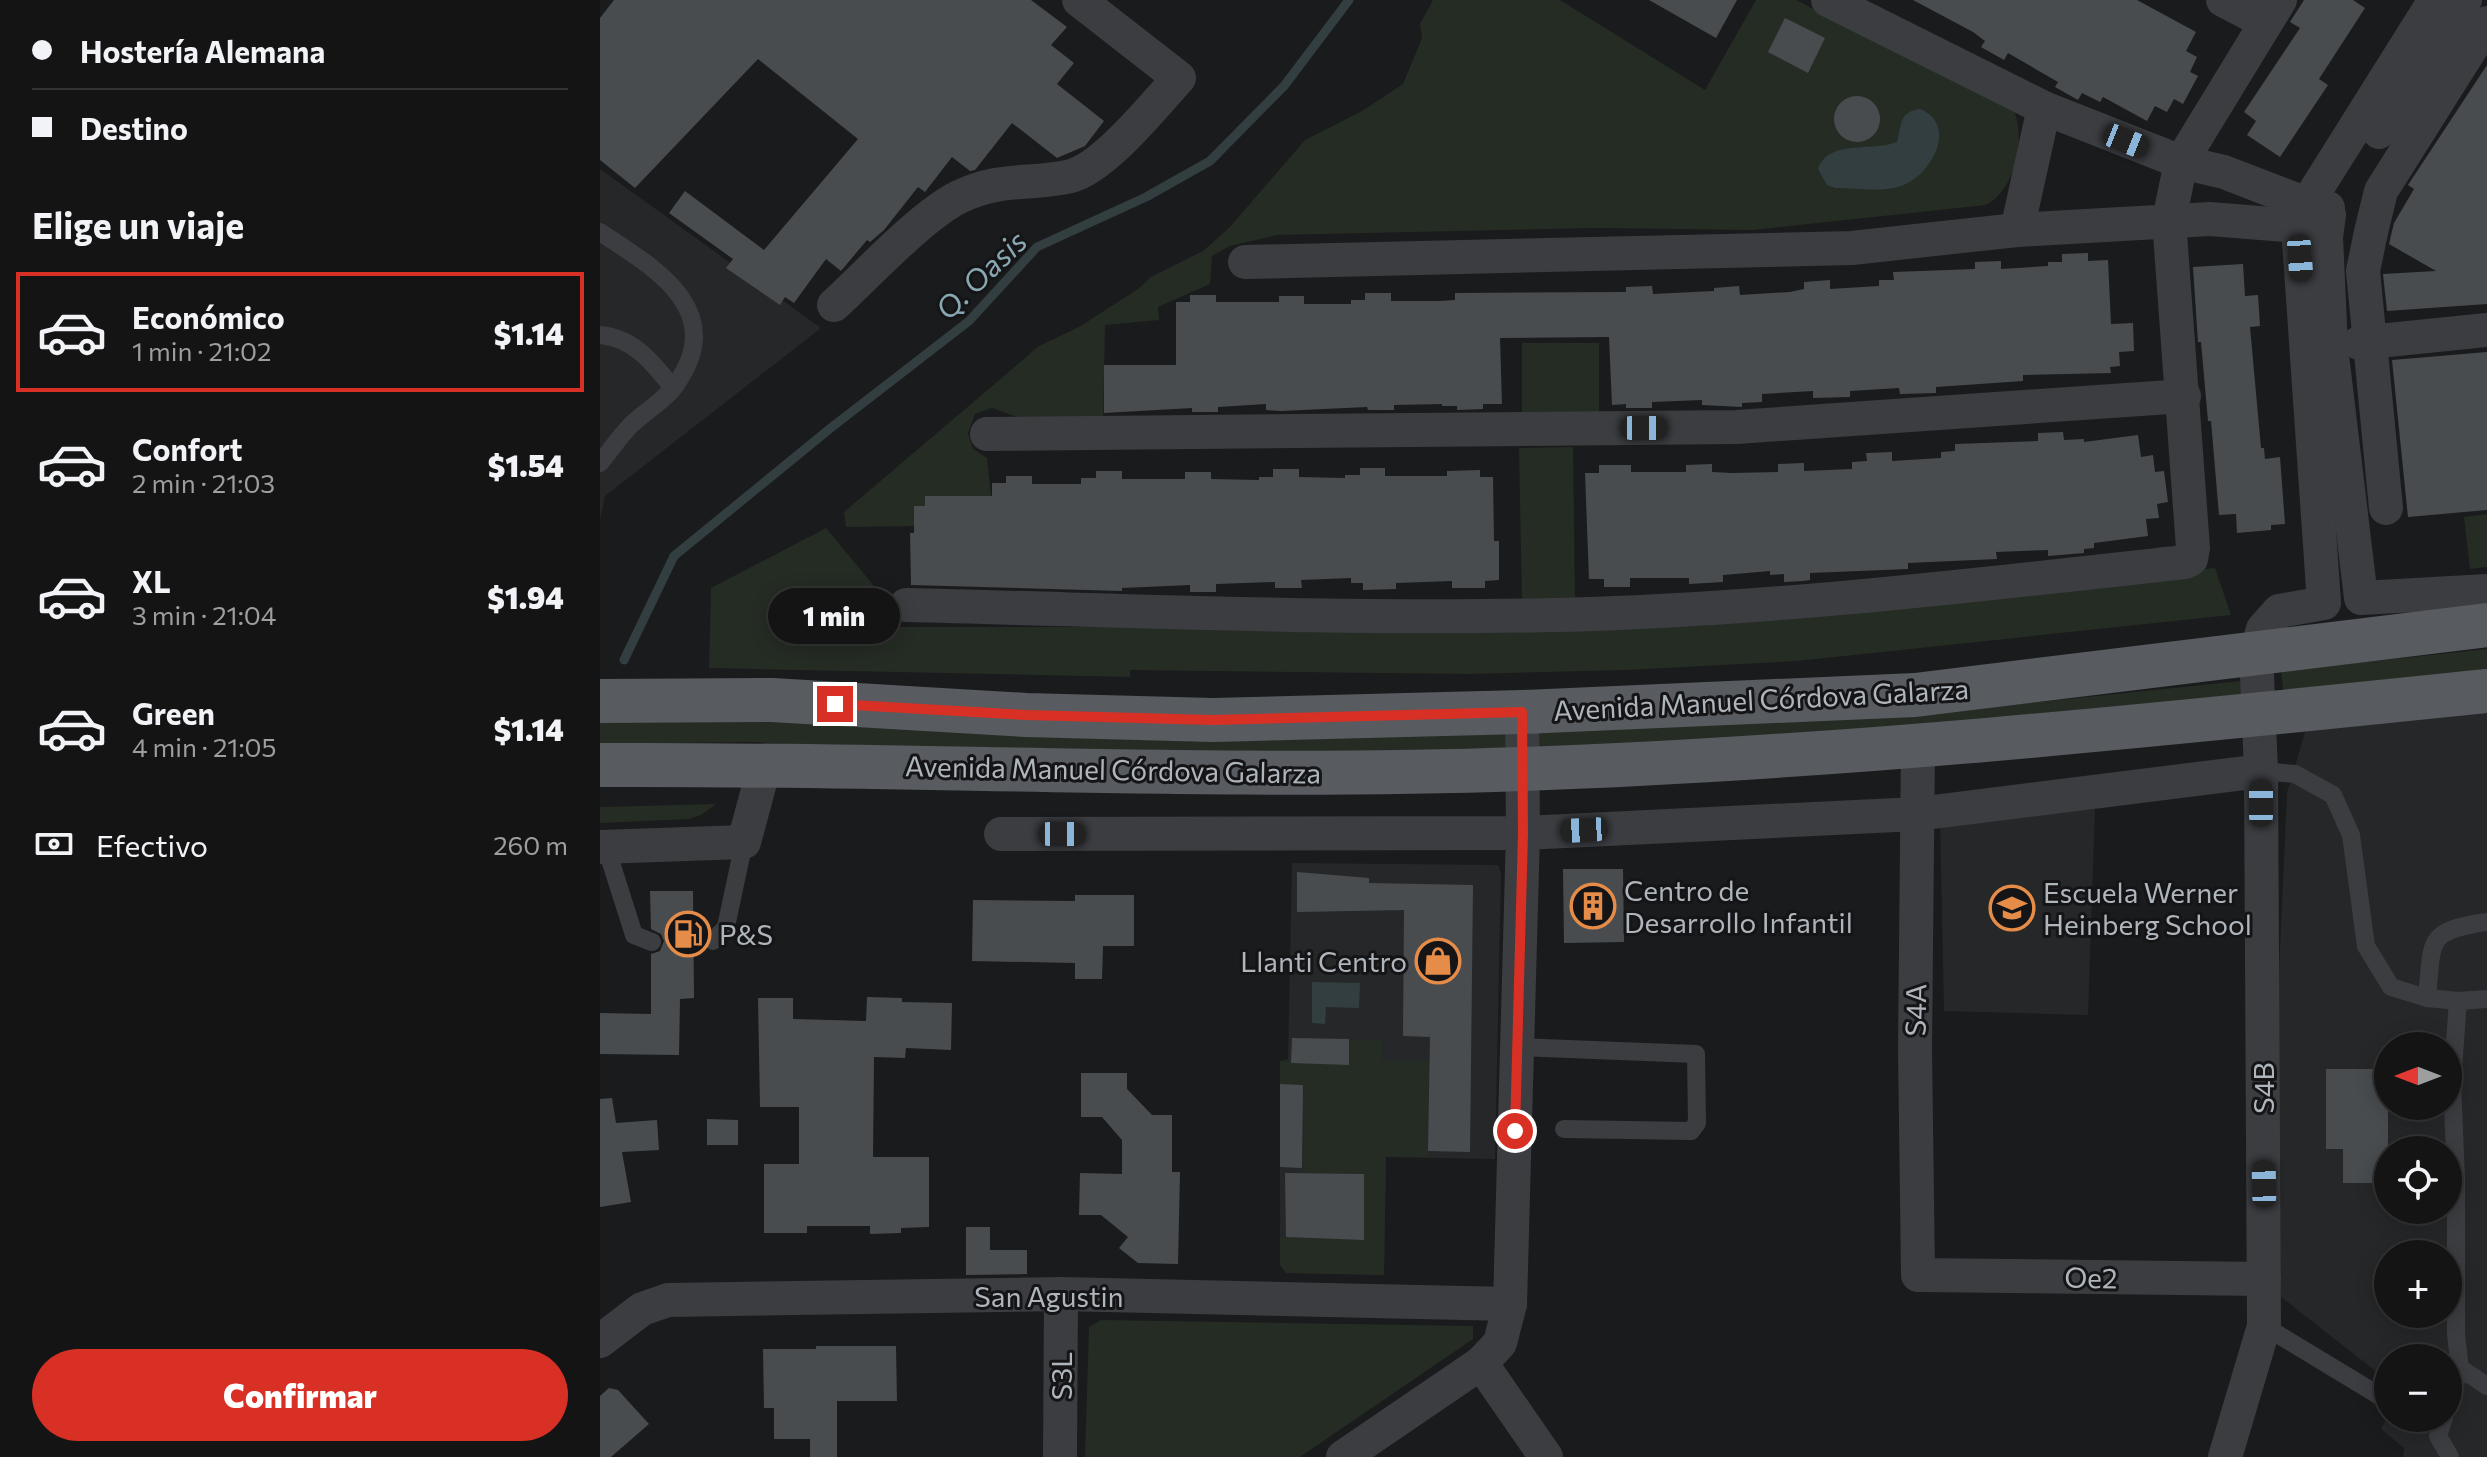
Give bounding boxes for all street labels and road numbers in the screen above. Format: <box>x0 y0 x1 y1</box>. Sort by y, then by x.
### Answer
street label: Avenida Manuel Córdova Galarza <box>1552 671 1970 727</box>
street label: Avenida Manuel Córdova Galarza <box>905 748 1321 790</box>
street label: S4A <box>1898 983 1932 1037</box>
street label: S4B <box>2246 1062 2280 1114</box>
street label: Oe2 <box>2064 1260 2118 1294</box>
street label: San Agustin <box>974 1279 1124 1313</box>
street label: S3L <box>1044 1352 1078 1400</box>

